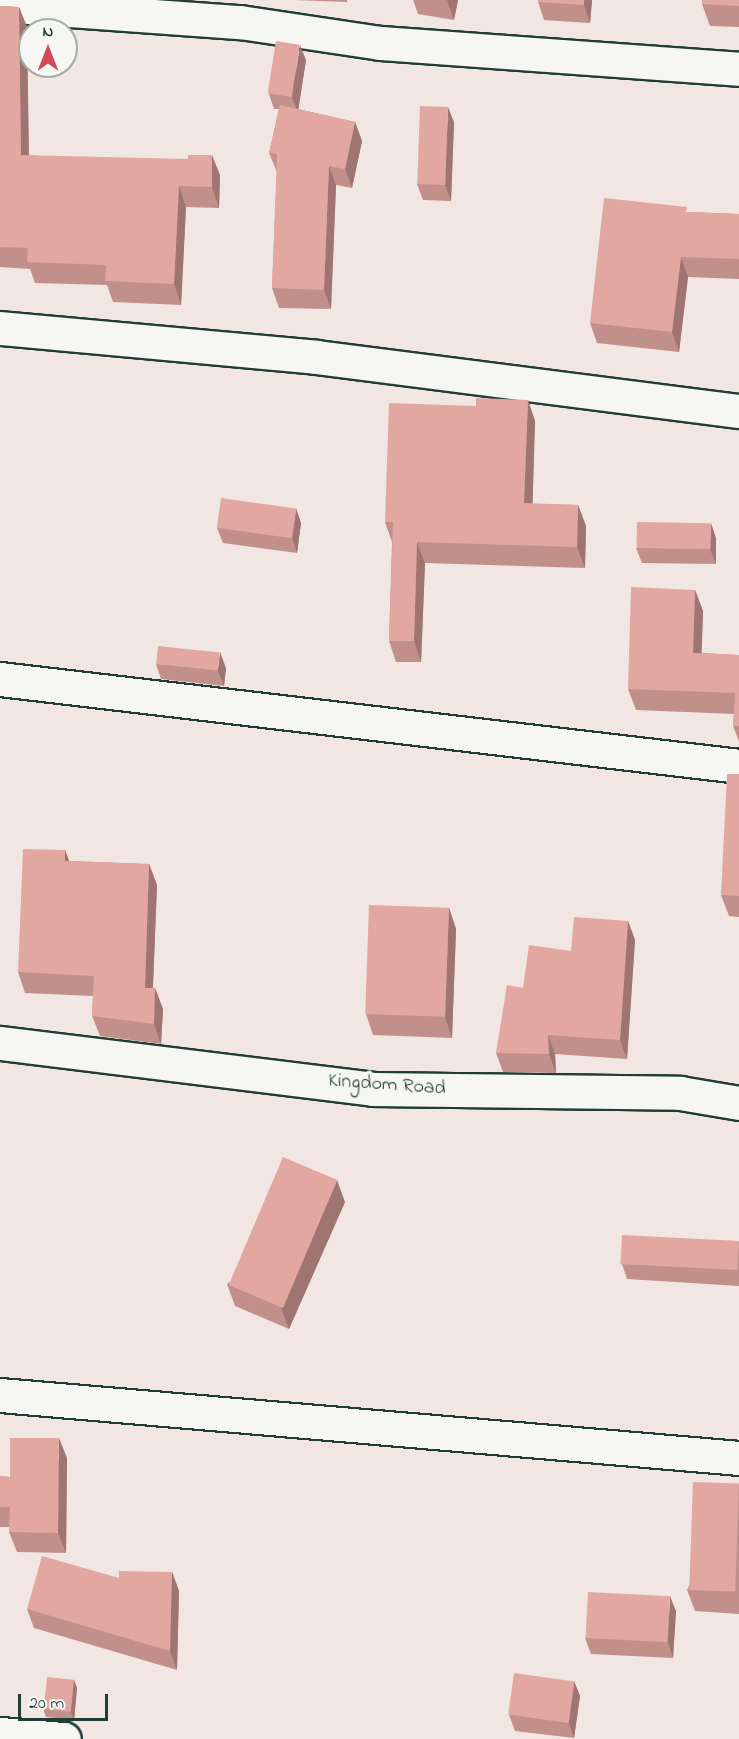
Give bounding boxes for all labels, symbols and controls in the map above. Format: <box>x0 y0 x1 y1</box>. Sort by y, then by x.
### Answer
north arrow <box>18 18 78 78</box>
text: N <box>43 20 53 44</box>
street label: Kingdom Road <box>327 1069 447 1101</box>
scale bar <box>21 1682 111 1720</box>
text: 20 m <box>29 1691 64 1717</box>

